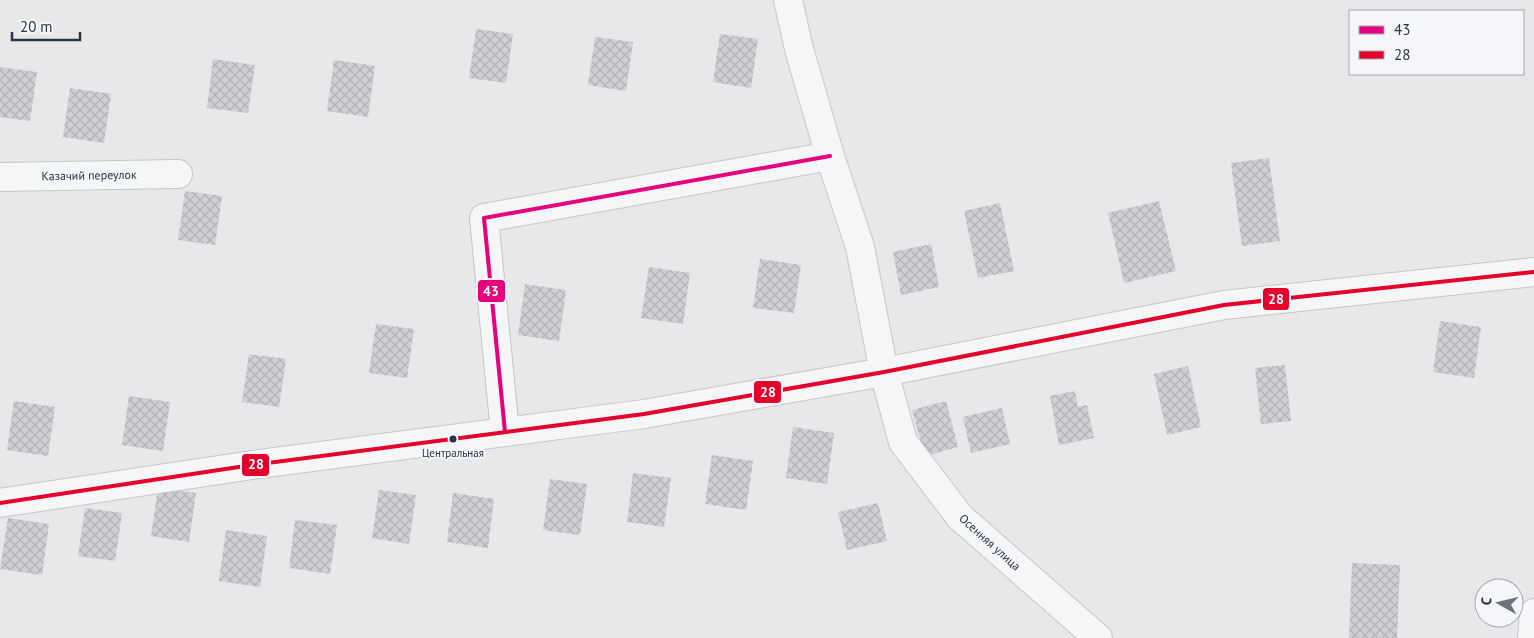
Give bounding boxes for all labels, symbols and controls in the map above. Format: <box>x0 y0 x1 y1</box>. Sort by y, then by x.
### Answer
scale bar <box>12 10 80 42</box>
legend <box>1349 10 1524 75</box>
text: 20 m <box>20 17 53 36</box>
text: 43 <box>1394 20 1410 39</box>
text: 28 <box>1394 45 1410 64</box>
street label: Казачий переулок <box>41 167 137 183</box>
line badge: 43 <box>477 279 506 303</box>
text: 43 <box>483 282 499 300</box>
line badge: 28 <box>1262 287 1290 311</box>
text: 28 <box>1268 290 1284 308</box>
line badge: 28 <box>753 380 782 404</box>
text: 28 <box>760 383 776 401</box>
marker: Центральная <box>448 434 458 444</box>
place label: Центральная <box>422 446 484 460</box>
line badge: 28 <box>241 453 270 477</box>
text: 28 <box>248 455 264 473</box>
street label: Осенняя улица <box>956 510 1024 574</box>
north arrow <box>1474 578 1524 628</box>
text: С <box>1477 596 1496 606</box>

